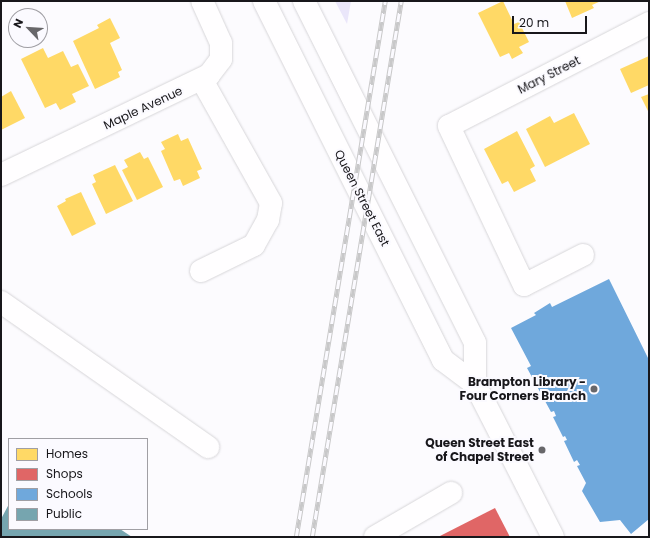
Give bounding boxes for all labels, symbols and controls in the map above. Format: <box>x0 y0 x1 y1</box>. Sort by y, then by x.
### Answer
north arrow <box>8 8 48 48</box>
scale bar <box>514 8 589 34</box>
text: 20 m <box>519 14 549 31</box>
text: N <box>9 16 27 30</box>
street label: Mary Street <box>515 53 583 97</box>
street label: Maple Avenue <box>101 83 185 133</box>
street label: Queen Street East <box>331 147 393 249</box>
place label: Brampton Library - Four Corners Branch <box>460 375 586 403</box>
marker: Brampton Library - Four Corners Branch <box>589 384 599 394</box>
place label: Queen Street East of Chapel Street <box>425 436 534 464</box>
legend <box>8 438 148 530</box>
text: Homes <box>46 445 88 462</box>
marker: Queen Street East of Chapel Street <box>537 445 547 455</box>
text: Shops <box>46 465 83 482</box>
text: Schools <box>46 485 93 502</box>
text: Public <box>46 505 82 522</box>

